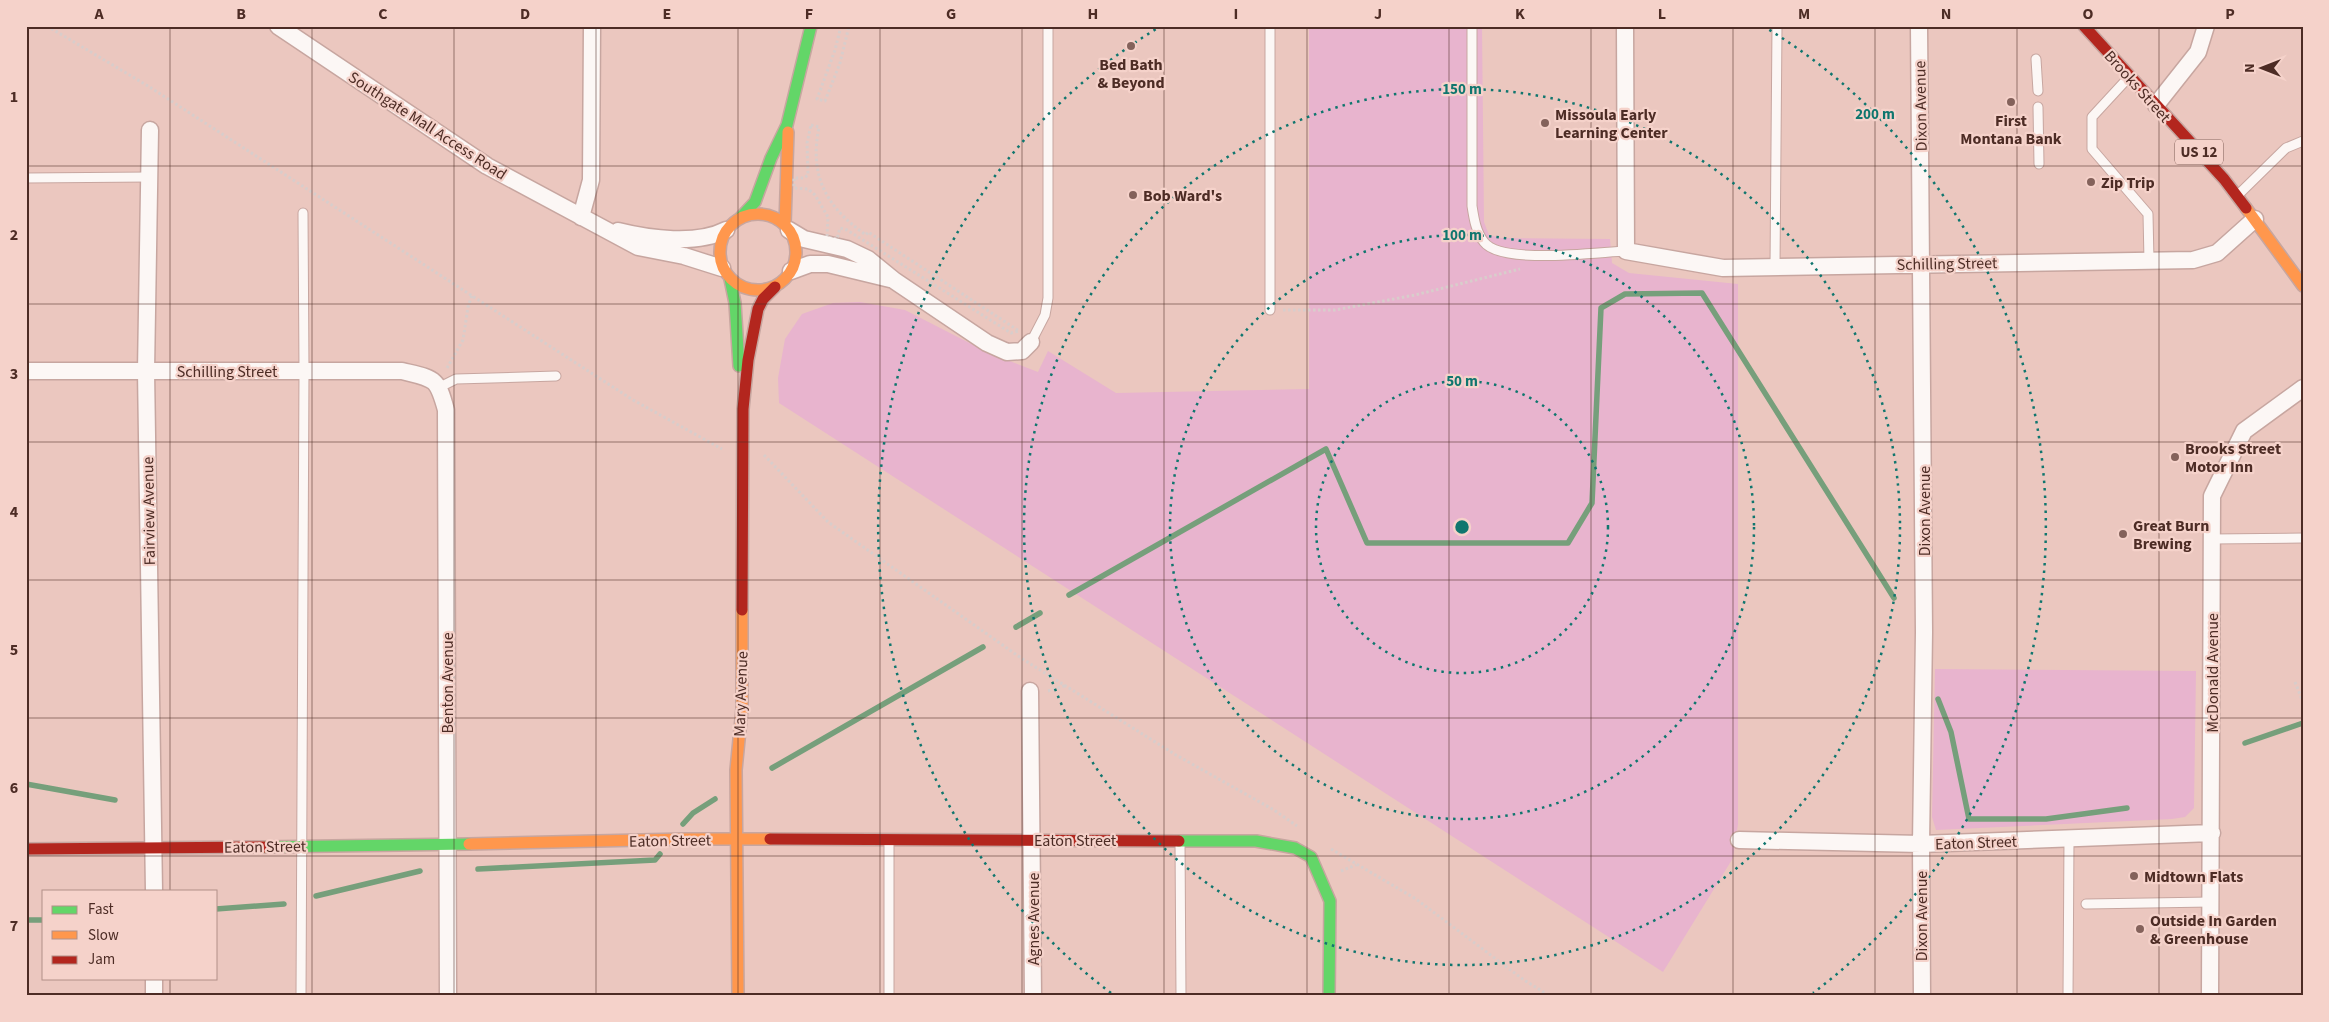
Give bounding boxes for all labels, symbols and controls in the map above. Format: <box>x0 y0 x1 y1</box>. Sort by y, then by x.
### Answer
text: A <box>93 3 104 25</box>
text: B <box>236 3 246 25</box>
text: C <box>378 3 388 25</box>
text: D <box>520 3 530 25</box>
text: E <box>663 3 671 25</box>
text: F <box>805 3 813 25</box>
text: G <box>946 3 956 25</box>
text: H <box>1088 3 1098 25</box>
text: I <box>1234 3 1238 25</box>
text: J <box>1374 3 1382 25</box>
text: K <box>1515 3 1525 25</box>
text: L <box>1658 3 1666 25</box>
text: M <box>1798 3 1810 25</box>
text: N <box>1941 3 1951 25</box>
text: O <box>2083 3 2094 25</box>
text: P <box>2225 3 2235 25</box>
marker: Bed Bath & Beyond <box>1125 40 1137 52</box>
north arrow <box>2236 42 2286 92</box>
street label: Brooks Street <box>2099 46 2176 128</box>
place label: Bed Bath & Beyond <box>1097 54 1165 94</box>
street label: Dixon Avenue <box>1909 60 1933 151</box>
text: N <box>2240 63 2260 73</box>
street label: Southgate Mall Access Road <box>344 66 511 185</box>
text: 150 m <box>1442 79 1482 100</box>
text: 1 <box>10 86 18 108</box>
marker: First Montana Bank <box>2005 96 2017 108</box>
place label: Missoula Early Learning Center <box>1555 104 1668 144</box>
text: 200 m <box>1855 104 1895 125</box>
place label: First Montana Bank <box>1960 110 2062 150</box>
marker: Missoula Early Learning Center <box>1539 117 1551 129</box>
road number: US 12 <box>2175 140 2223 164</box>
place label: Zip Trip <box>2101 172 2155 194</box>
marker: Zip Trip <box>2085 176 2097 188</box>
place label: Bob Ward's <box>1143 185 1222 207</box>
marker: Bob Ward's <box>1127 189 1139 201</box>
text: 2 <box>10 224 18 246</box>
text: 100 m <box>1442 225 1482 246</box>
street label: Schilling Street <box>1896 252 1998 276</box>
street label: Schilling Street <box>177 361 278 383</box>
text: 3 <box>10 363 18 385</box>
text: 50 m <box>1446 371 1478 392</box>
place label: Brooks Street Motor Inn <box>2185 438 2281 478</box>
marker: Brooks Street Motor Inn <box>2169 451 2181 463</box>
street label: Fairview Avenue <box>137 456 161 566</box>
street label: Dixon Avenue <box>1914 466 1936 556</box>
text: 4 <box>10 501 19 523</box>
place label: Great Burn Brewing <box>2133 515 2209 555</box>
centre of rings <box>1453 518 1471 536</box>
marker: Great Burn Brewing <box>2117 528 2129 540</box>
street label: McDonald Avenue <box>2202 613 2224 733</box>
street label: Benton Avenue <box>437 632 459 734</box>
text: 5 <box>10 639 18 661</box>
street label: Mary Avenue <box>729 651 753 737</box>
text: 6 <box>10 777 18 799</box>
street label: Eaton Street <box>629 829 712 853</box>
street label: Eaton Street <box>1034 830 1117 852</box>
street label: Eaton Street <box>1935 831 2018 855</box>
street label: Eaton Street <box>224 835 307 859</box>
place label: Midtown Flats <box>2144 866 2243 888</box>
marker: Midtown Flats <box>2128 870 2140 882</box>
street label: Dixon Avenue <box>1911 871 1933 961</box>
street label: Agnes Avenue <box>1023 873 1045 965</box>
legend <box>42 890 218 980</box>
text: Fast <box>88 899 114 920</box>
place label: Outside In Garden & Greenhouse <box>2150 910 2277 950</box>
text: 7 <box>10 915 18 937</box>
marker: Outside In Garden & Greenhouse <box>2134 923 2146 935</box>
text: Slow <box>88 925 119 946</box>
text: Jam <box>88 949 115 970</box>

